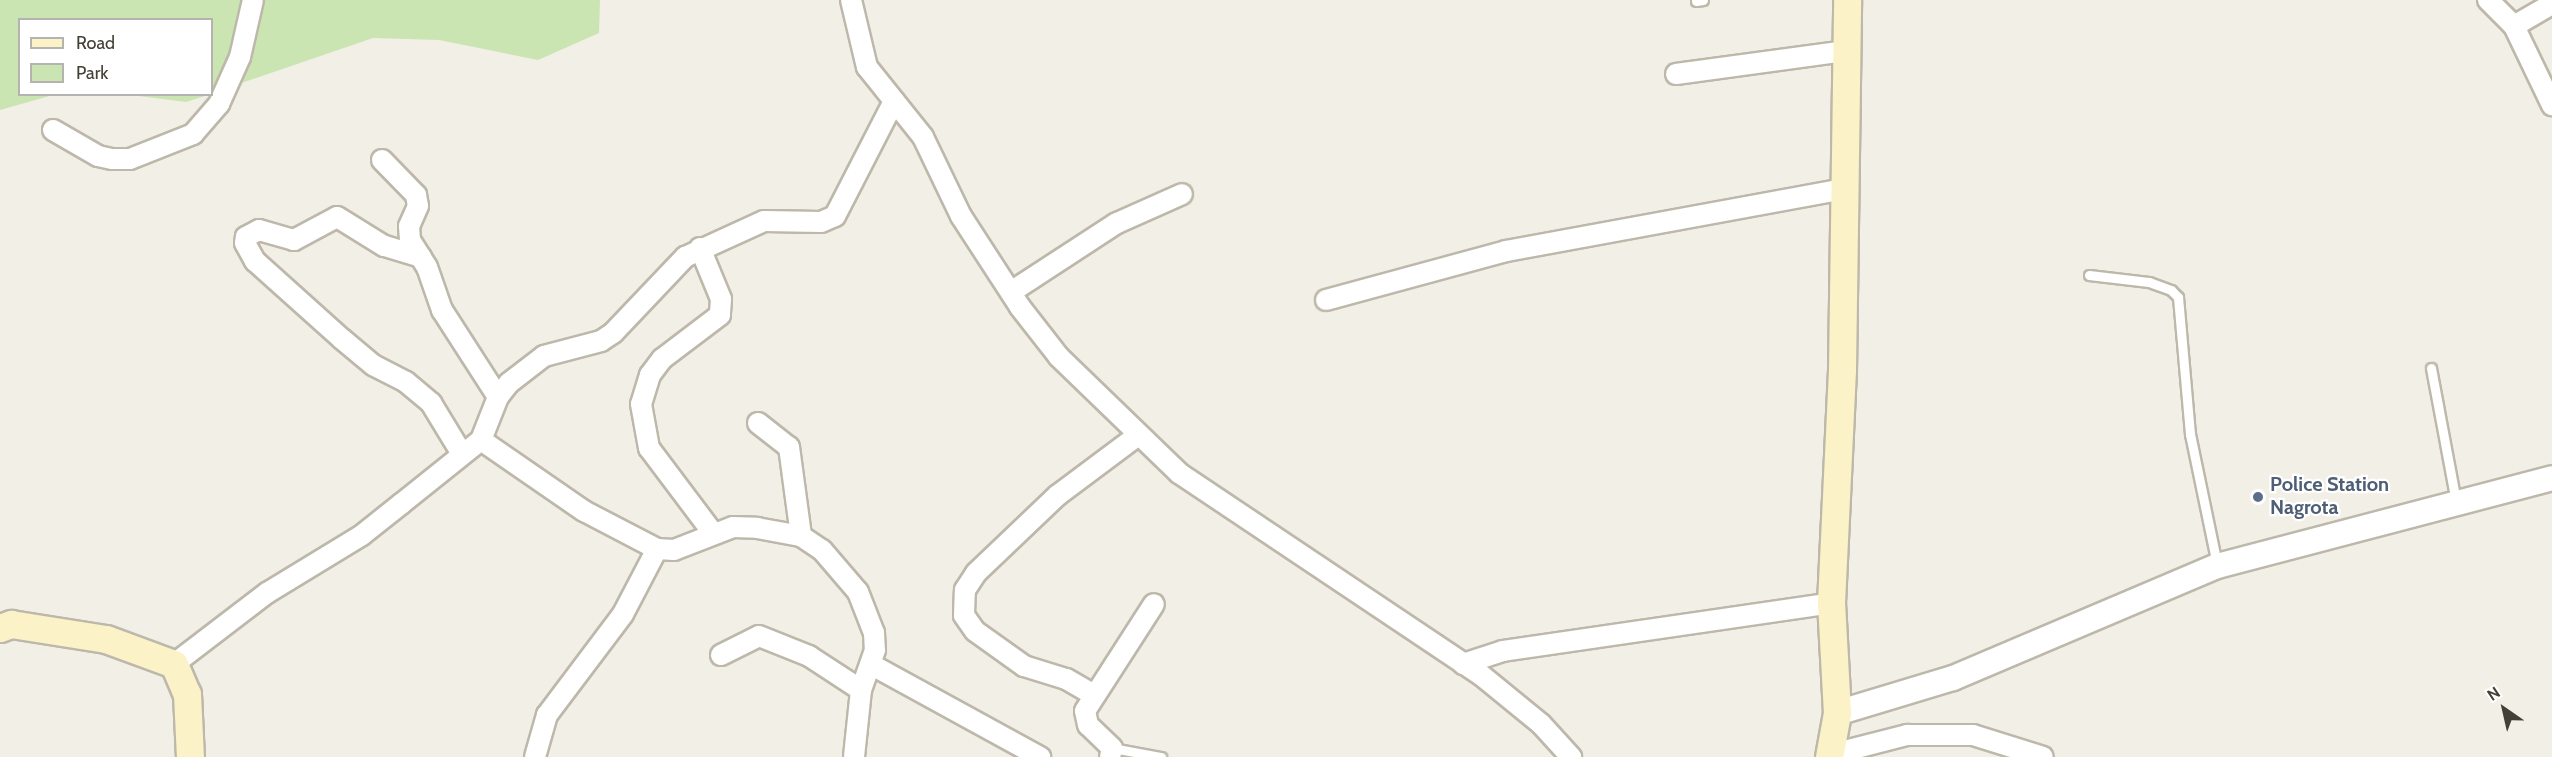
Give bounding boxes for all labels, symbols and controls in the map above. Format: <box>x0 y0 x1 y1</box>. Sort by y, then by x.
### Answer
legend <box>18 18 213 96</box>
text: Road <box>76 32 115 54</box>
text: Park <box>76 62 108 84</box>
place label: Police Station Nagrota <box>2270 473 2389 520</box>
marker: Police Station Nagrota <box>2251 490 2265 504</box>
north arrow <box>2474 679 2534 739</box>
text: N <box>2484 683 2504 705</box>

